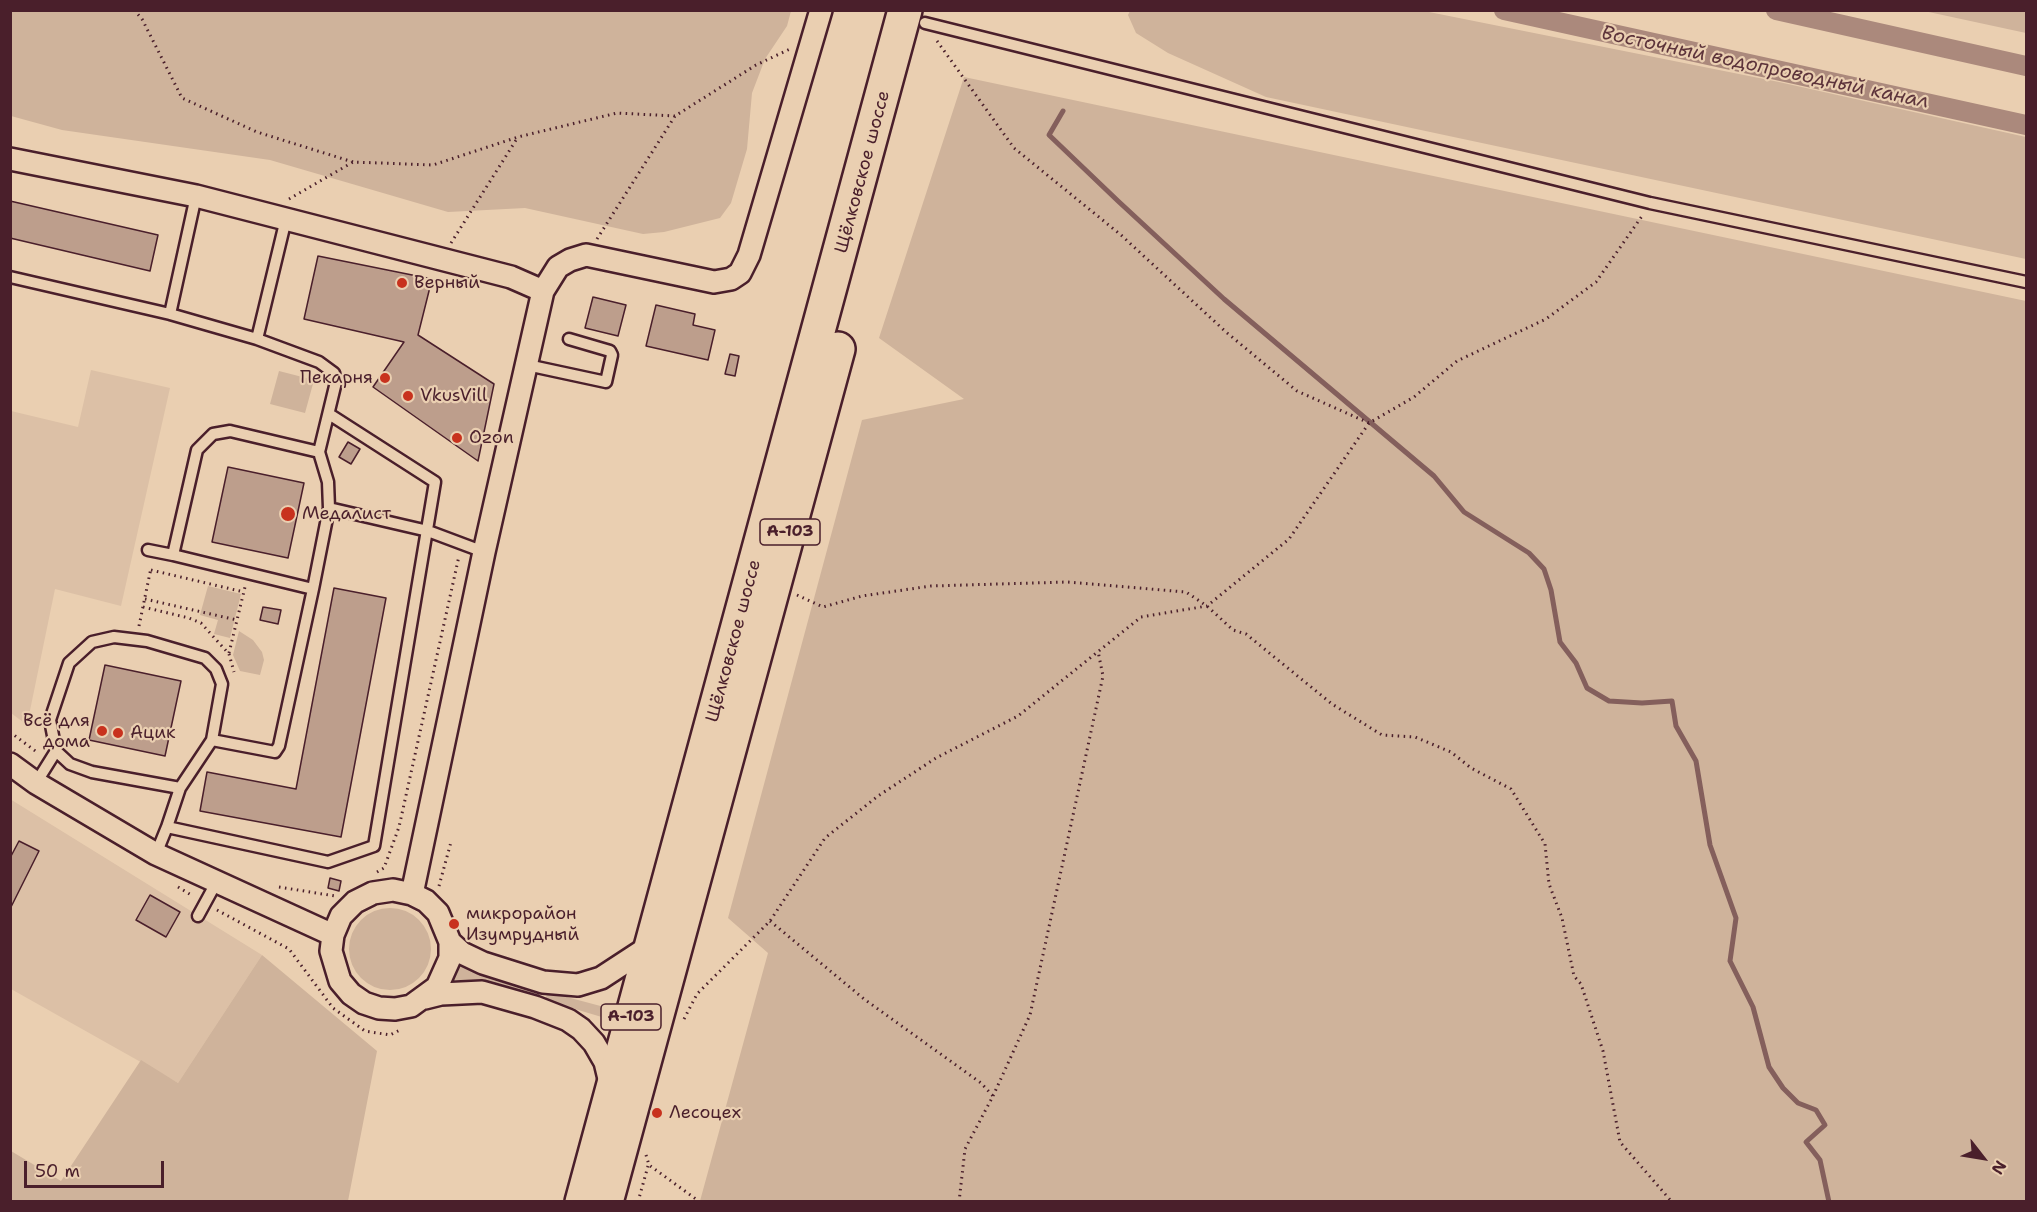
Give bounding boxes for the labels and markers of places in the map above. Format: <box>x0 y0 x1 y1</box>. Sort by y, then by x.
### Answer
place label: Верный <box>414 272 480 294</box>
marker: Верный <box>395 276 409 290</box>
place label: Пекарня <box>300 367 373 389</box>
marker: Пекарня <box>378 371 392 385</box>
place label: VkusVill <box>420 385 487 407</box>
marker: VkusVill <box>401 389 415 403</box>
place label: Ozon <box>469 427 514 449</box>
marker: Ozon <box>450 431 464 445</box>
place label: Медалист <box>302 503 391 525</box>
marker: Медалист <box>279 505 297 523</box>
place label: Всё для дома <box>23 710 90 752</box>
place label: Ацик <box>130 722 175 744</box>
marker: Всё для дома <box>95 724 109 738</box>
marker: Ацик <box>111 726 125 740</box>
place label: микрорайон Изумрудный <box>466 903 579 946</box>
marker: микрорайон Изумрудный <box>447 917 461 931</box>
place label: Лесоцех <box>669 1102 741 1124</box>
marker: Лесоцех <box>650 1106 664 1120</box>

